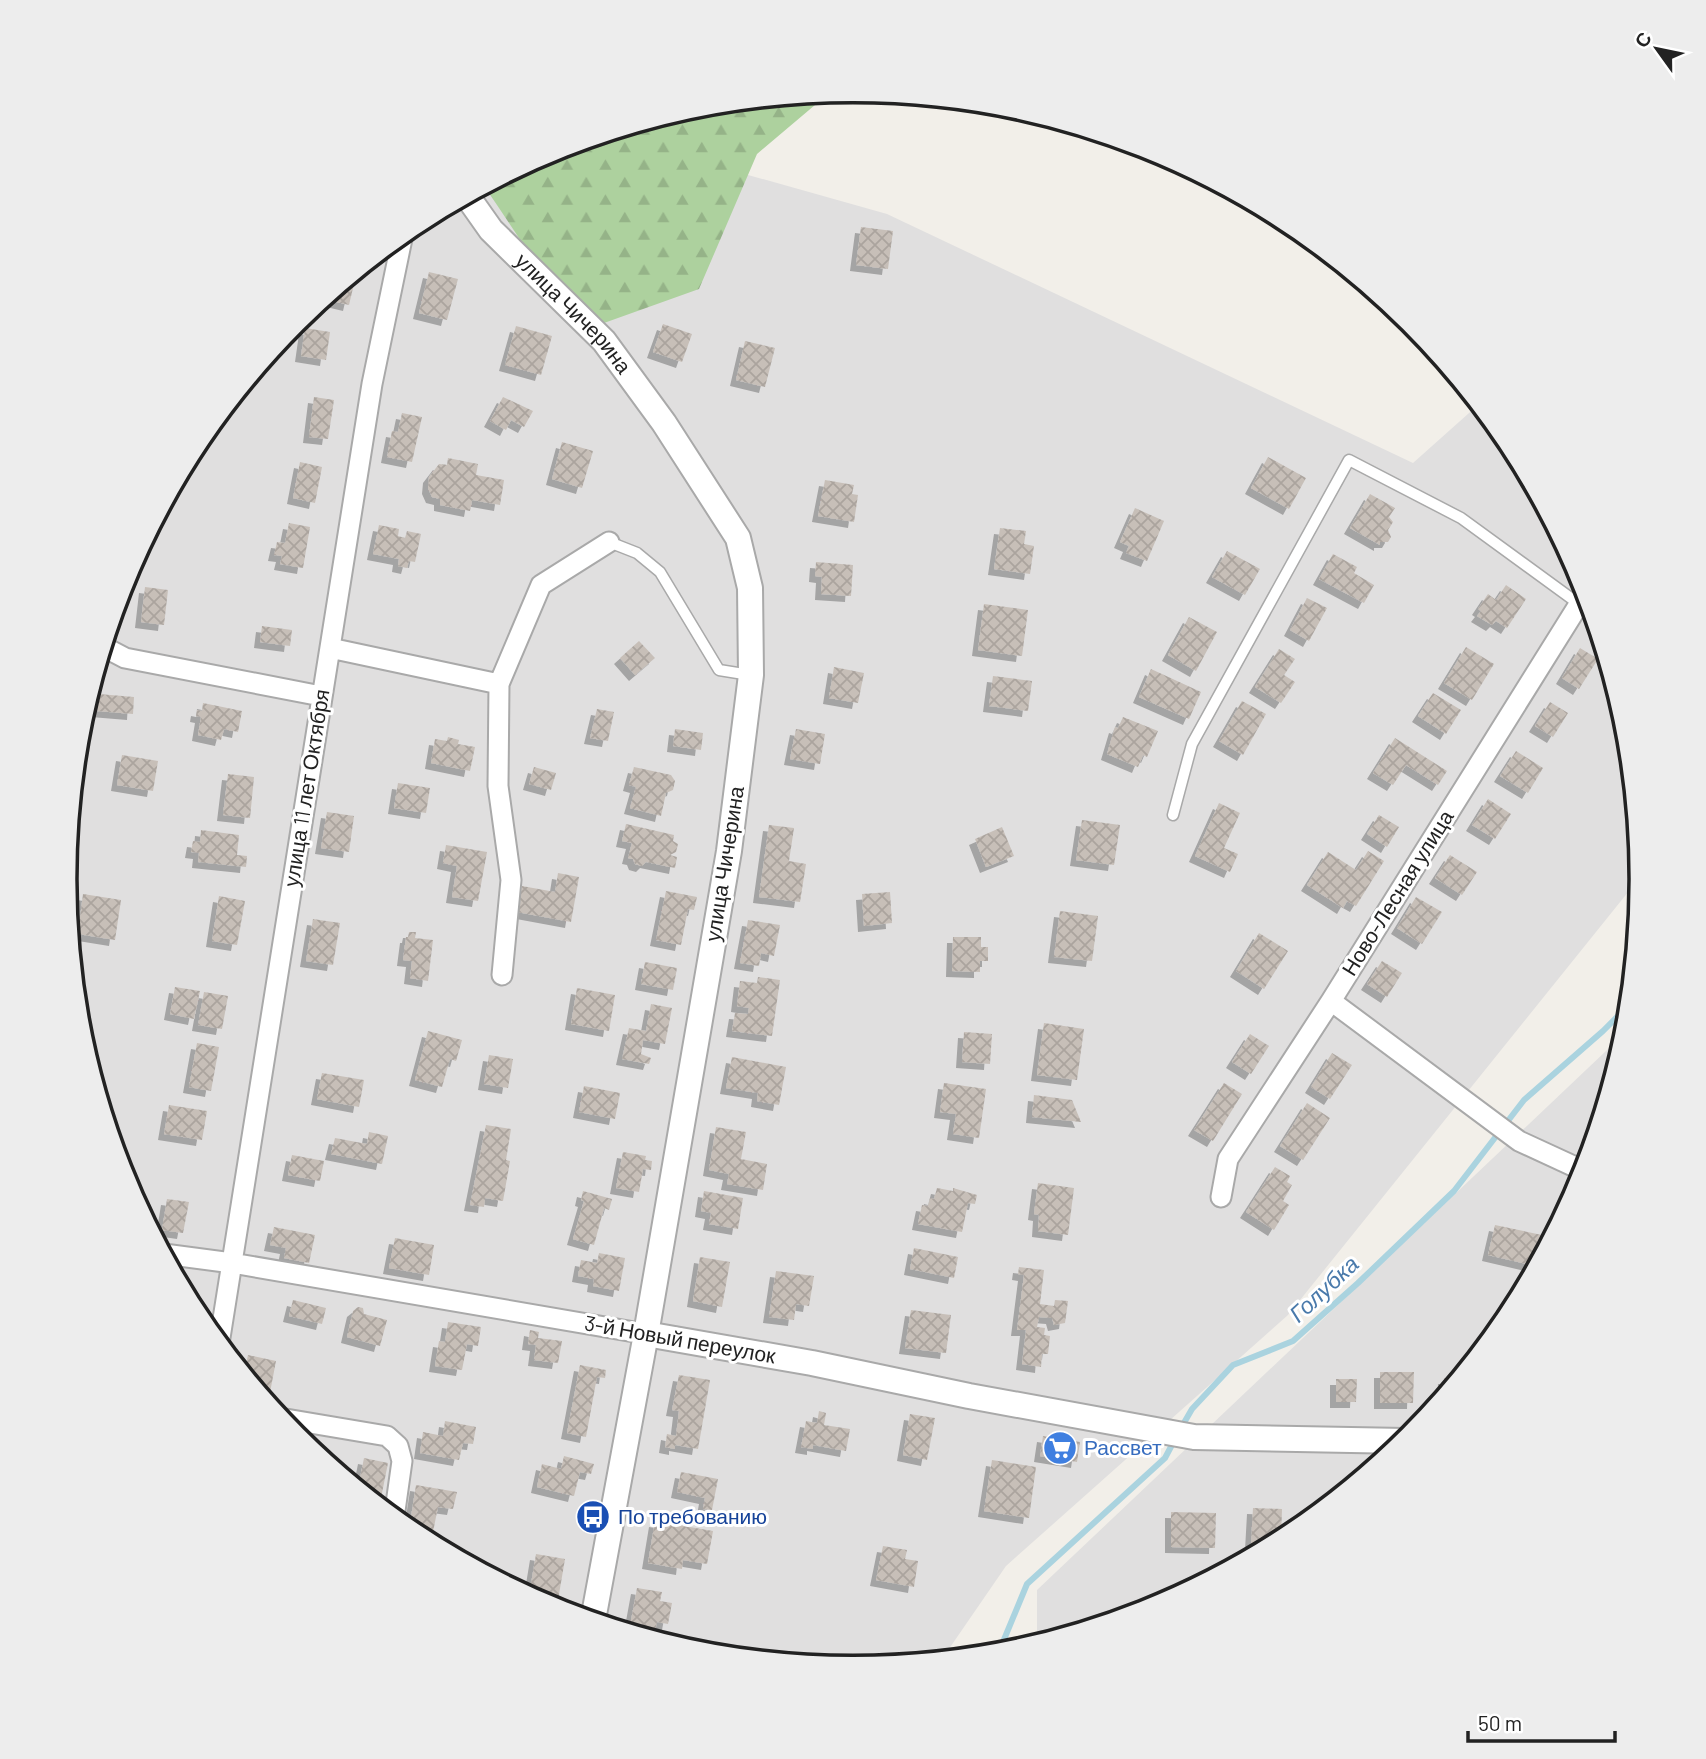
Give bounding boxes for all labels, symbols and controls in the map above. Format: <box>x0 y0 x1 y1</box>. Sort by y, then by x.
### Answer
north arrow <box>1622 14 1692 84</box>
text: С <box>1629 27 1656 51</box>
street label: улица Чичерина <box>511 247 638 378</box>
street label: улица 11 лет Октября <box>278 687 333 888</box>
street label: улица Чичерина <box>699 784 748 943</box>
street label: Ново-Лесная улица <box>1336 805 1458 980</box>
water label: Голубка <box>1283 1249 1364 1327</box>
street label: 3-й Новый переулок <box>583 1309 779 1368</box>
supermarket icon: Рассвет <box>1041 1429 1079 1467</box>
place label: Рассвет <box>1084 1434 1162 1459</box>
bus stop icon: По требованию <box>574 1498 612 1536</box>
place label: По требованию <box>618 1503 767 1528</box>
scale bar <box>1468 1700 1615 1744</box>
text: 50 m <box>1478 1710 1522 1735</box>

